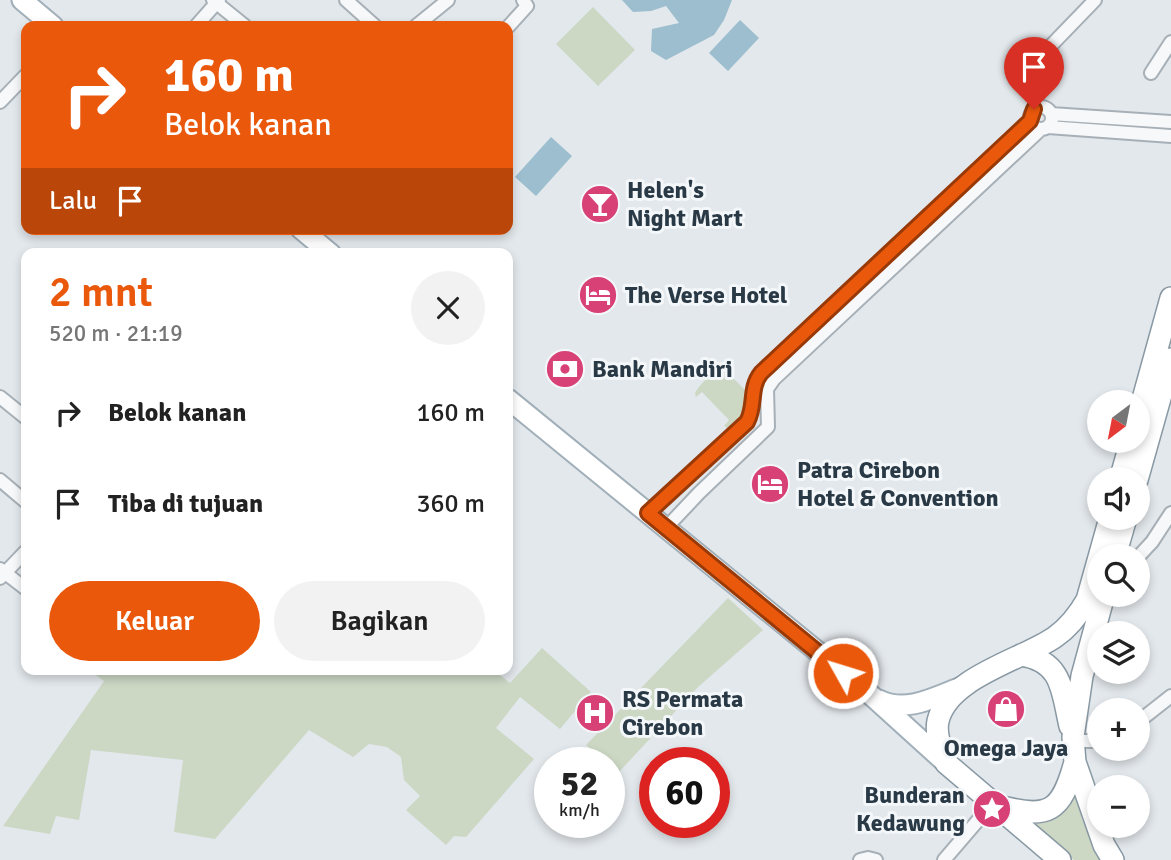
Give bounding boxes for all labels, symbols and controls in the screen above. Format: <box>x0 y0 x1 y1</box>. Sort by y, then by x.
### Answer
pin <box>1004 37 1064 109</box>
text: 160 m <box>164 45 294 105</box>
icon: arrive <box>1015 48 1053 86</box>
icon: right <box>49 49 140 140</box>
text: Belok kanan <box>164 105 332 144</box>
place label: Helen's Night Mart <box>627 175 743 233</box>
icon: arrive <box>111 182 149 220</box>
bar icon: Helen's Night Mart <box>579 183 621 225</box>
text: Lalu <box>49 185 97 217</box>
text: 2 mnt <box>49 267 153 318</box>
button: close <box>411 271 485 345</box>
hotel icon: The Verse Hotel <box>577 274 619 316</box>
place label: The Verse Hotel <box>625 280 788 310</box>
text: 520 m · 21:19 <box>49 319 183 348</box>
bank icon: Bank Mandiri <box>544 348 586 390</box>
place label: Bank Mandiri <box>592 354 733 384</box>
north arrow <box>1087 390 1150 453</box>
map controls <box>1087 390 1150 838</box>
icon: right <box>49 394 87 432</box>
text: Belok kanan <box>108 397 246 429</box>
text: 160 m <box>416 397 485 429</box>
place label: Patra Cirebon Hotel & Convention <box>797 455 999 513</box>
hotel icon: Patra Cirebon Hotel & Convention <box>749 463 791 505</box>
button: sound <box>1087 467 1150 530</box>
icon: arrive <box>49 485 87 523</box>
text: Tiba di tujuan <box>108 488 263 520</box>
text: 360 m <box>416 488 485 520</box>
button: search <box>1087 544 1150 607</box>
button: Keluar <box>49 581 260 661</box>
button: Bagikan <box>274 581 485 661</box>
button: layers <box>1087 621 1150 684</box>
position arrow <box>806 636 880 710</box>
place label: RS Permata Cirebon <box>622 684 743 742</box>
shop icon: Omega Jaya <box>985 688 1027 730</box>
hospital icon: RS Permata Cirebon <box>574 692 616 734</box>
button: + <box>1087 698 1150 761</box>
place label: Omega Jaya <box>944 733 1068 763</box>
speed limit sign: 60 <box>639 747 730 838</box>
text: 52 <box>561 762 598 805</box>
button: − <box>1087 775 1150 838</box>
place label: Bunderan Kedawung <box>856 780 965 838</box>
place icon: Bunderan Kedawung <box>971 788 1013 830</box>
text: km/h <box>559 799 600 821</box>

